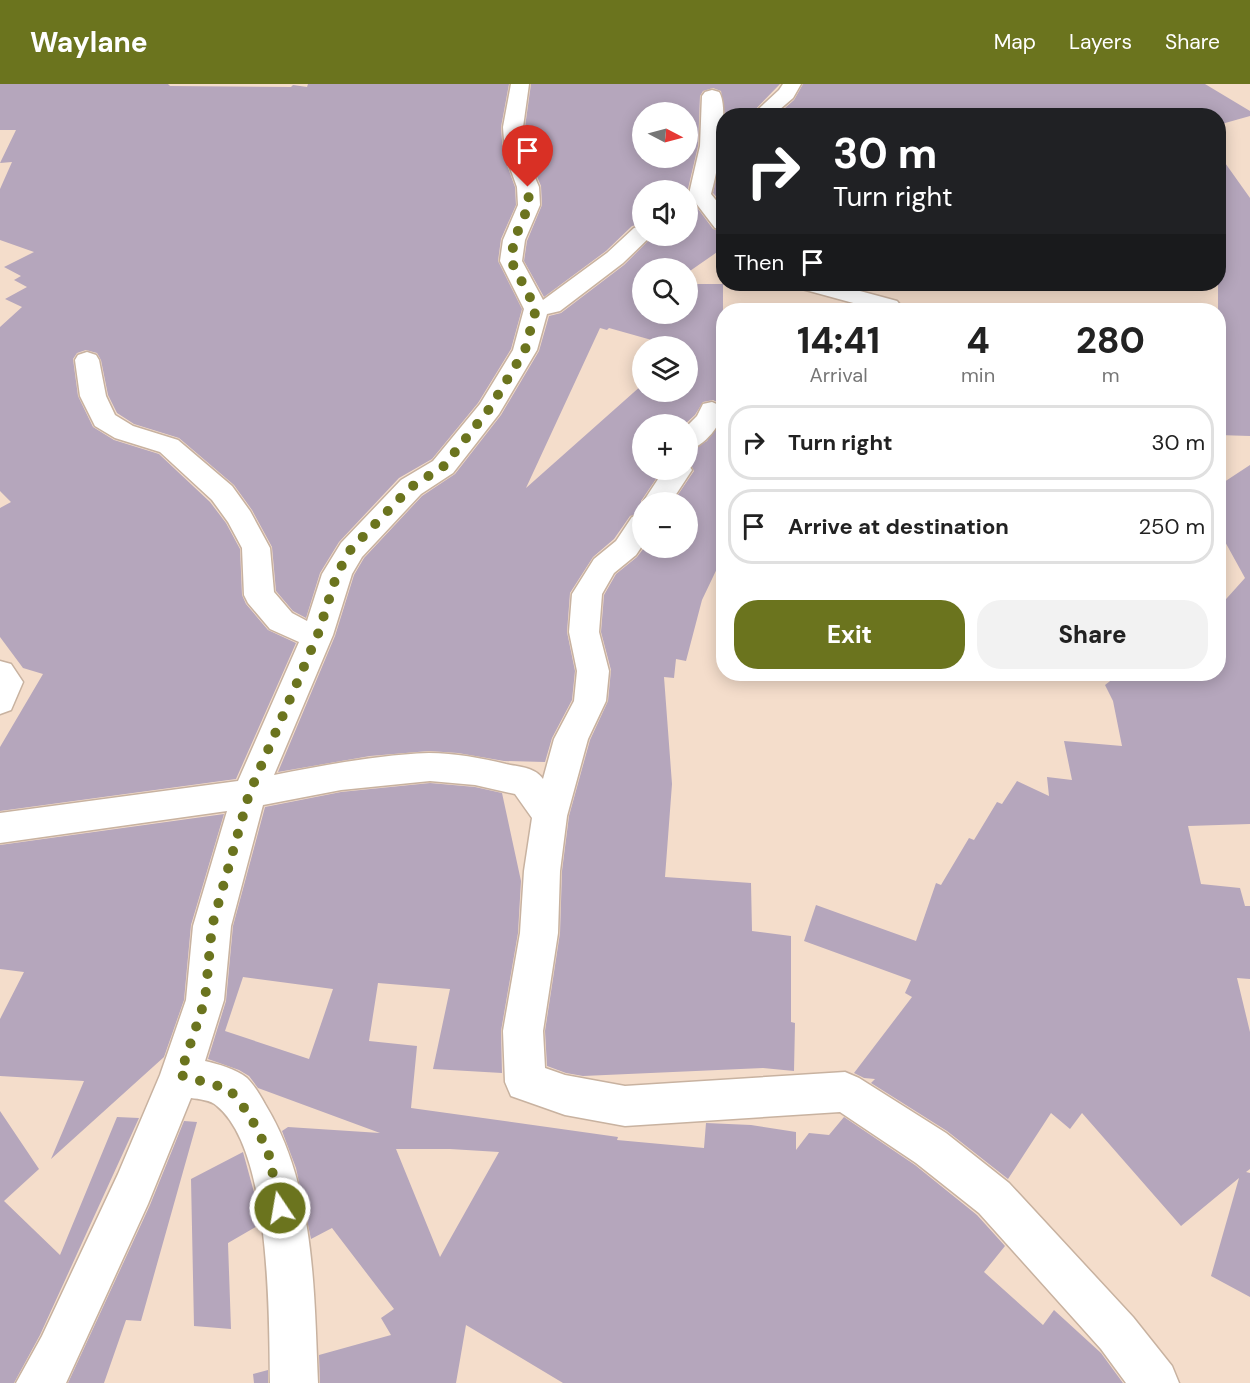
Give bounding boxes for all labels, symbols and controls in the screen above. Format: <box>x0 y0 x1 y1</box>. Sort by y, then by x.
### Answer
text: Waylane <box>30 24 148 61</box>
text: Map <box>994 28 1036 56</box>
text: Layers <box>1069 28 1132 56</box>
text: Share <box>1165 28 1220 56</box>
north arrow <box>632 102 698 168</box>
map controls <box>632 102 698 558</box>
pin <box>502 125 553 187</box>
text: 30 m <box>833 126 937 181</box>
icon: right <box>734 132 812 210</box>
icon: arrive <box>511 134 544 167</box>
text: Turn right <box>833 179 953 214</box>
button: sound <box>632 180 698 246</box>
icon: arrive <box>796 246 829 279</box>
text: Then <box>734 248 784 277</box>
button: search <box>632 258 698 324</box>
text: 14:41 <box>797 317 880 364</box>
text: 4 <box>966 317 990 364</box>
text: 280 <box>1076 317 1145 364</box>
button: layers <box>632 336 698 402</box>
text: Arrival <box>809 362 868 388</box>
text: min <box>961 362 995 388</box>
text: m <box>1102 362 1119 388</box>
button: + <box>632 414 698 480</box>
icon: right <box>737 426 770 459</box>
text: Turn right <box>788 428 893 457</box>
text: 30 m <box>1151 428 1205 457</box>
button: − <box>632 492 698 558</box>
icon: arrive <box>737 510 770 543</box>
text: Arrive at destination <box>788 512 1009 541</box>
text: 250 m <box>1138 512 1205 541</box>
button: Exit <box>734 600 965 669</box>
button: Share <box>977 600 1208 669</box>
position arrow <box>248 1176 312 1240</box>

